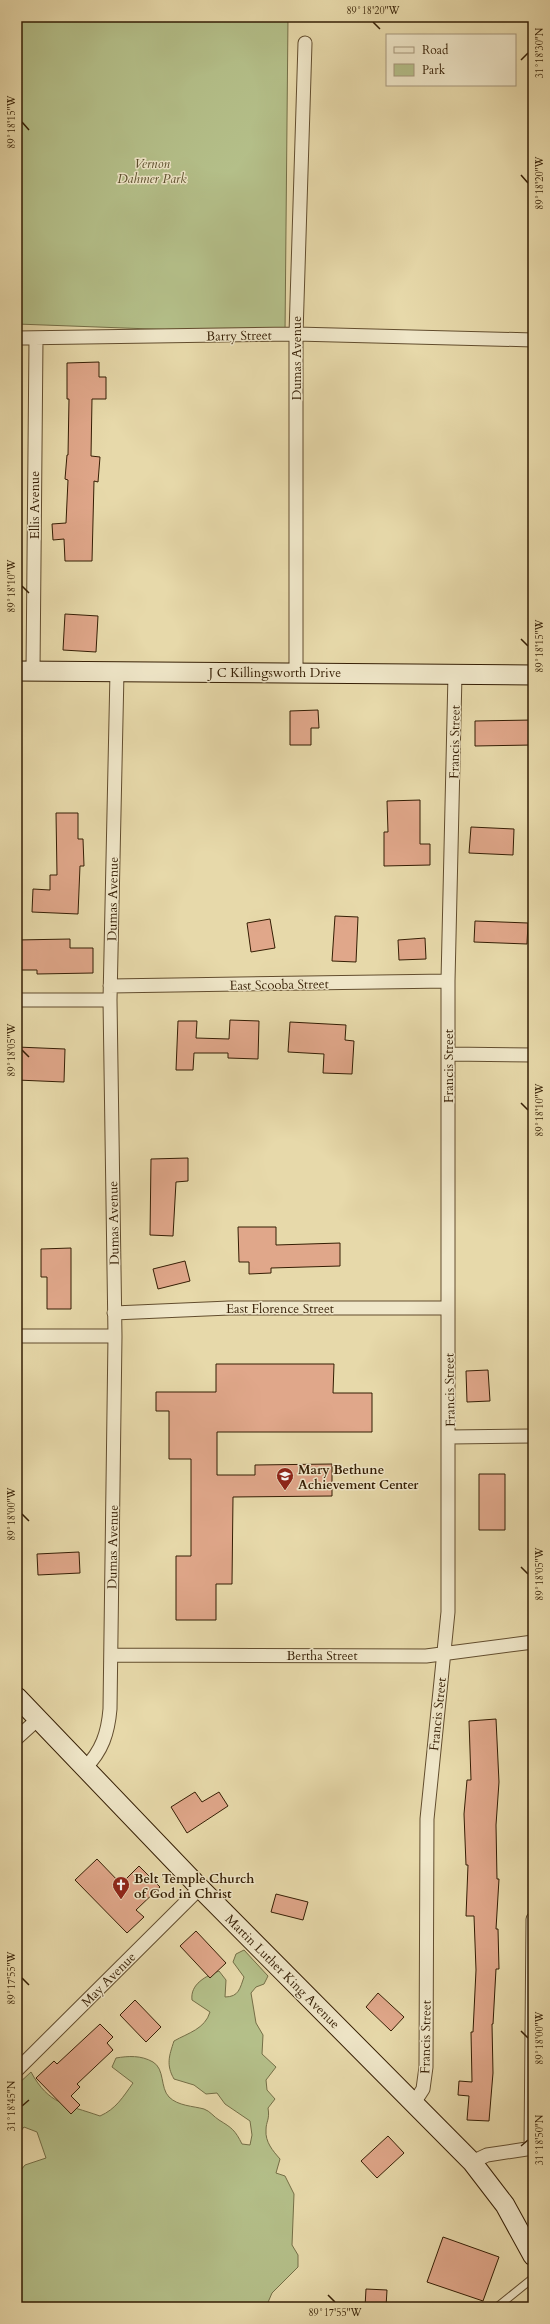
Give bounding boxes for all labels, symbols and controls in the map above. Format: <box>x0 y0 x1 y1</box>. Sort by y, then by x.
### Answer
text: 89°18'20"W <box>346 4 401 18</box>
text: 31°18'30"N <box>533 27 547 78</box>
legend <box>386 34 516 86</box>
text: Road <box>422 42 449 58</box>
text: Park <box>422 62 446 78</box>
text: 89°18'15"W <box>5 94 19 149</box>
park label: Vernon Dahmer Park <box>117 155 187 188</box>
text: 89°18'20"W <box>533 155 547 210</box>
street label: Dumas Avenue <box>288 316 306 400</box>
street label: Barry Street <box>206 326 272 346</box>
street label: Ellis Avenue <box>26 471 44 539</box>
text: 89°18'10"W <box>5 558 19 613</box>
text: 89°18'15"W <box>533 618 547 673</box>
street label: J C Killingsworth Drive <box>207 664 341 682</box>
street label: Francis Street <box>445 705 465 779</box>
street label: Dumas Avenue <box>103 857 123 941</box>
street label: East Scooba Street <box>229 975 329 995</box>
text: 89°18'05"W <box>5 1022 19 1077</box>
street label: Francis Street <box>440 1029 458 1103</box>
text: 89°18'10"W <box>533 1082 547 1137</box>
street label: Dumas Avenue <box>104 1181 124 1265</box>
street label: East Florence Street <box>226 1300 334 1318</box>
street label: Francis Street <box>440 1353 460 1427</box>
place label: Mary Bethune Achievement Center <box>298 1461 419 1494</box>
school or university icon: Mary Bethune Achievement Center <box>275 1466 295 1491</box>
text: 89°18'00"W <box>5 1486 19 1541</box>
street label: Dumas Avenue <box>103 1505 123 1589</box>
text: 89°18'05"W <box>533 1546 547 1601</box>
street label: Bertha Street <box>286 1647 358 1665</box>
street label: Francis Street <box>425 1676 451 1752</box>
place label: Belt Temple Church of God in Christ <box>134 1870 254 1903</box>
church icon: Belt Temple Church of God in Christ <box>111 1875 131 1900</box>
street label: Martin Luther King Avenue <box>221 1910 344 2033</box>
street label: May Avenue <box>77 1948 140 2011</box>
text: 89°17'55"W <box>5 1950 19 2005</box>
street label: Francis Street <box>416 2000 436 2074</box>
text: 89°18'00"W <box>533 2010 547 2065</box>
text: 31°18'45"N <box>5 2080 19 2131</box>
text: 31°18'50"N <box>533 2114 547 2165</box>
text: 89°17'55"W <box>308 2306 363 2320</box>

